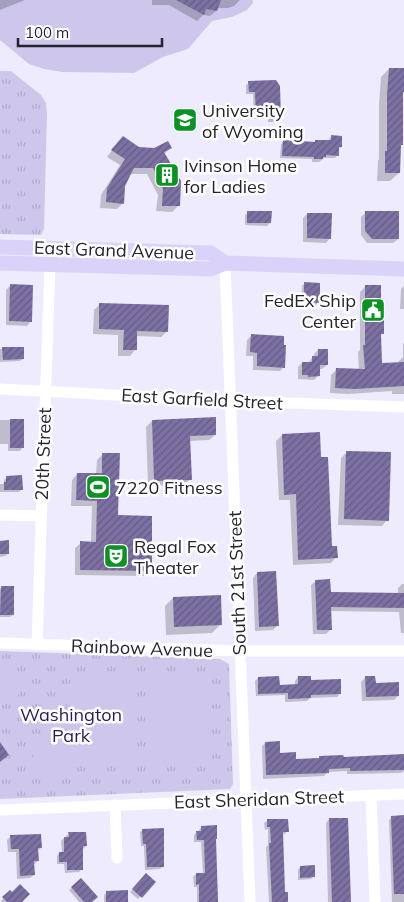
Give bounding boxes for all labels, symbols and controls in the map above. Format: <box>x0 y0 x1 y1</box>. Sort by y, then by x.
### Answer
scale bar <box>18 15 161 47</box>
text: 100 m <box>25 23 69 42</box>
place label: University of Wyoming <box>202 99 304 143</box>
school or university icon: University of Wyoming <box>172 107 198 133</box>
place label: Ivinson Home for Ladies <box>184 154 297 198</box>
building icon: Ivinson Home for Ladies <box>154 162 180 188</box>
street label: East Grand Avenue <box>34 236 194 264</box>
place label: FedEx Ship Center <box>264 289 356 333</box>
public building icon: FedEx Ship Center <box>360 297 386 323</box>
street label: East Garfield Street <box>121 383 283 415</box>
street label: 20th Street <box>30 407 56 501</box>
sports icon: 7220 Fitness <box>85 474 111 500</box>
place label: 7220 Fitness <box>116 476 223 499</box>
street label: South 21st Street <box>223 510 251 656</box>
place label: Regal Fox Theater <box>134 535 217 579</box>
theatre icon: Regal Fox Theater <box>103 543 129 569</box>
street label: Rainbow Avenue <box>71 634 213 662</box>
park label: Washington Park <box>20 703 122 747</box>
street label: East Sheridan Street <box>174 785 344 813</box>

